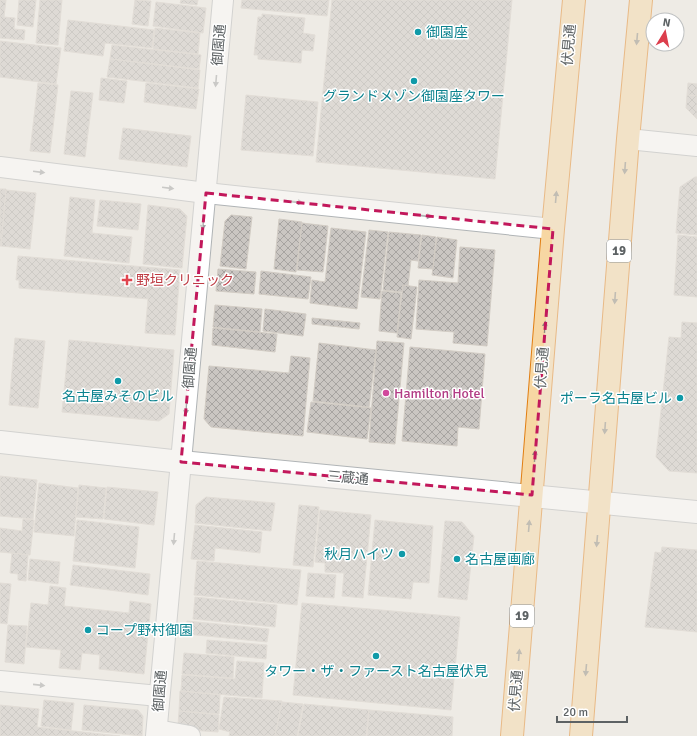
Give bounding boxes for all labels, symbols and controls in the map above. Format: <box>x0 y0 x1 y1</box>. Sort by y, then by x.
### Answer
north arrow <box>645 12 685 52</box>
text: N <box>662 16 672 30</box>
street label: 御園通 <box>209 23 229 67</box>
street label: 伏見通 <box>559 23 579 67</box>
place label: 御園座 <box>426 24 468 41</box>
marker: 御園座 <box>413 27 423 37</box>
one-way arrow <box>634 33 640 45</box>
one-way arrow <box>213 75 219 87</box>
marker: グランドメゾン御園座タワー <box>409 76 419 86</box>
place label: グランドメゾン御園座タワー <box>323 88 505 105</box>
one-way arrow <box>622 162 629 174</box>
one-way arrow <box>33 169 45 175</box>
one-way arrow <box>162 185 174 191</box>
one-way arrow <box>552 191 559 203</box>
one-way arrow <box>291 199 303 206</box>
one-way arrow <box>420 213 432 219</box>
one-way arrow <box>200 218 206 230</box>
road number: 19 <box>607 240 631 262</box>
place label: 野垣クリニック <box>136 272 234 289</box>
marker: 野垣クリニック <box>121 274 133 286</box>
one-way arrow <box>612 292 619 304</box>
one-way arrow <box>542 321 548 333</box>
street label: 御園通 <box>180 346 200 390</box>
street label: 伏見通 <box>532 346 552 390</box>
marker: 名古屋みそのビル <box>113 376 123 386</box>
place label: Hamilton Hotel <box>394 385 485 402</box>
place label: 名古屋みそのビル <box>62 388 174 405</box>
marker: Hamilton Hotel <box>381 388 391 398</box>
place label: ポーラ名古屋ビル <box>560 390 672 407</box>
marker: ポーラ名古屋ビル <box>675 393 685 403</box>
one-way arrow <box>183 403 189 415</box>
one-way arrow <box>602 422 609 434</box>
one-way arrow <box>531 450 538 462</box>
street label: 三蔵通 <box>326 468 370 488</box>
one-way arrow <box>526 520 533 532</box>
one-way arrow <box>171 533 177 545</box>
one-way arrow <box>593 535 600 547</box>
place label: 秋月ハイツ <box>324 546 394 563</box>
marker: 秋月ハイツ <box>397 549 407 559</box>
place label: 名古屋画廊 <box>465 551 535 568</box>
marker: 名古屋画廊 <box>452 554 462 564</box>
road number: 19 <box>510 605 534 627</box>
place label: コープ野村御園 <box>96 622 193 639</box>
marker: コープ野村御園 <box>83 625 93 635</box>
one-way arrow <box>515 649 522 661</box>
marker: タワー・ザ・ファースト名古屋伏見 <box>371 651 381 661</box>
place label: タワー・ザ・ファースト名古屋伏見 <box>264 663 488 680</box>
one-way arrow <box>583 664 590 676</box>
street label: 御園通 <box>150 669 170 713</box>
street label: 伏見通 <box>506 669 526 713</box>
one-way arrow <box>33 681 45 688</box>
scale bar <box>557 698 627 724</box>
text: 20 m <box>563 705 588 720</box>

